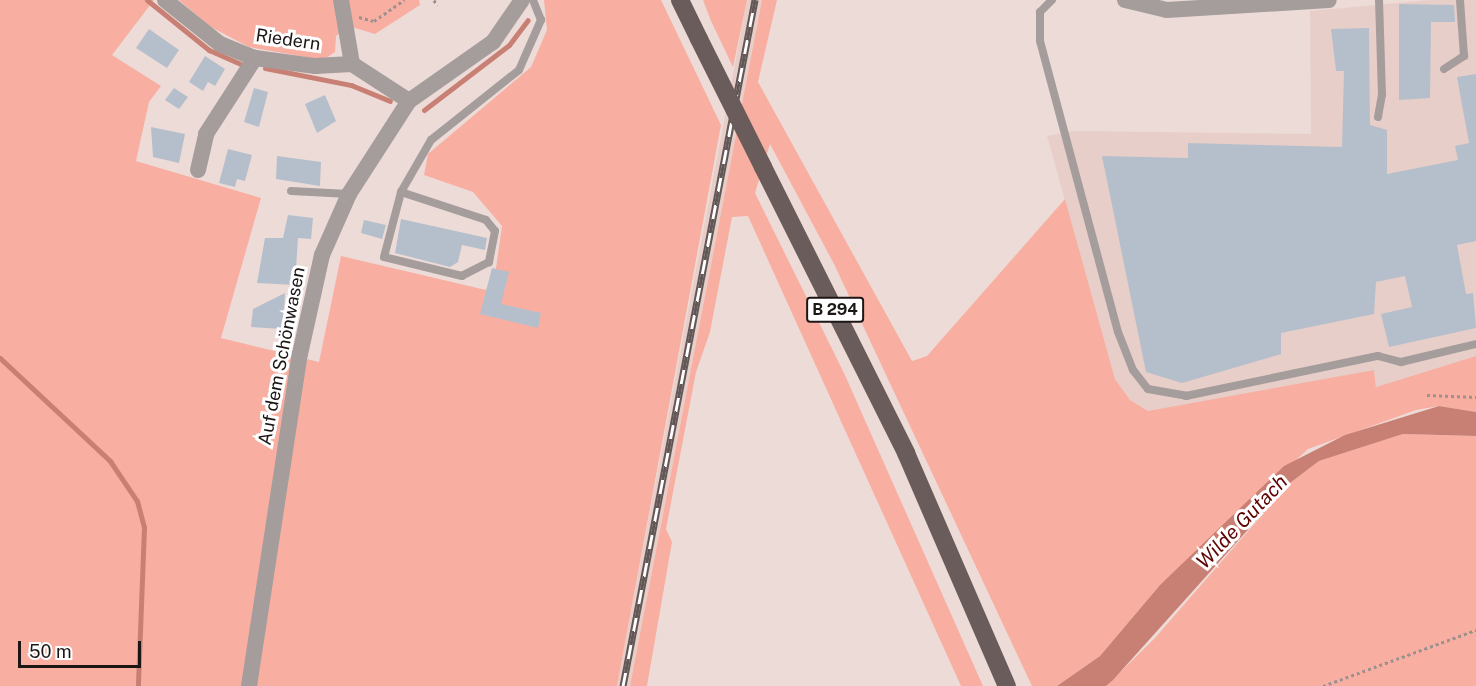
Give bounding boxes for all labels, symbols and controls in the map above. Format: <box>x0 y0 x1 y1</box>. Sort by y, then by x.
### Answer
street label: Riedern <box>254 25 322 55</box>
street label: Auf dem Schönwasen <box>254 265 310 447</box>
road number: B 294 <box>805 297 865 323</box>
water label: Wilde Gutach <box>1191 470 1293 574</box>
scale bar <box>21 629 144 667</box>
text: 50 m <box>29 641 72 662</box>

